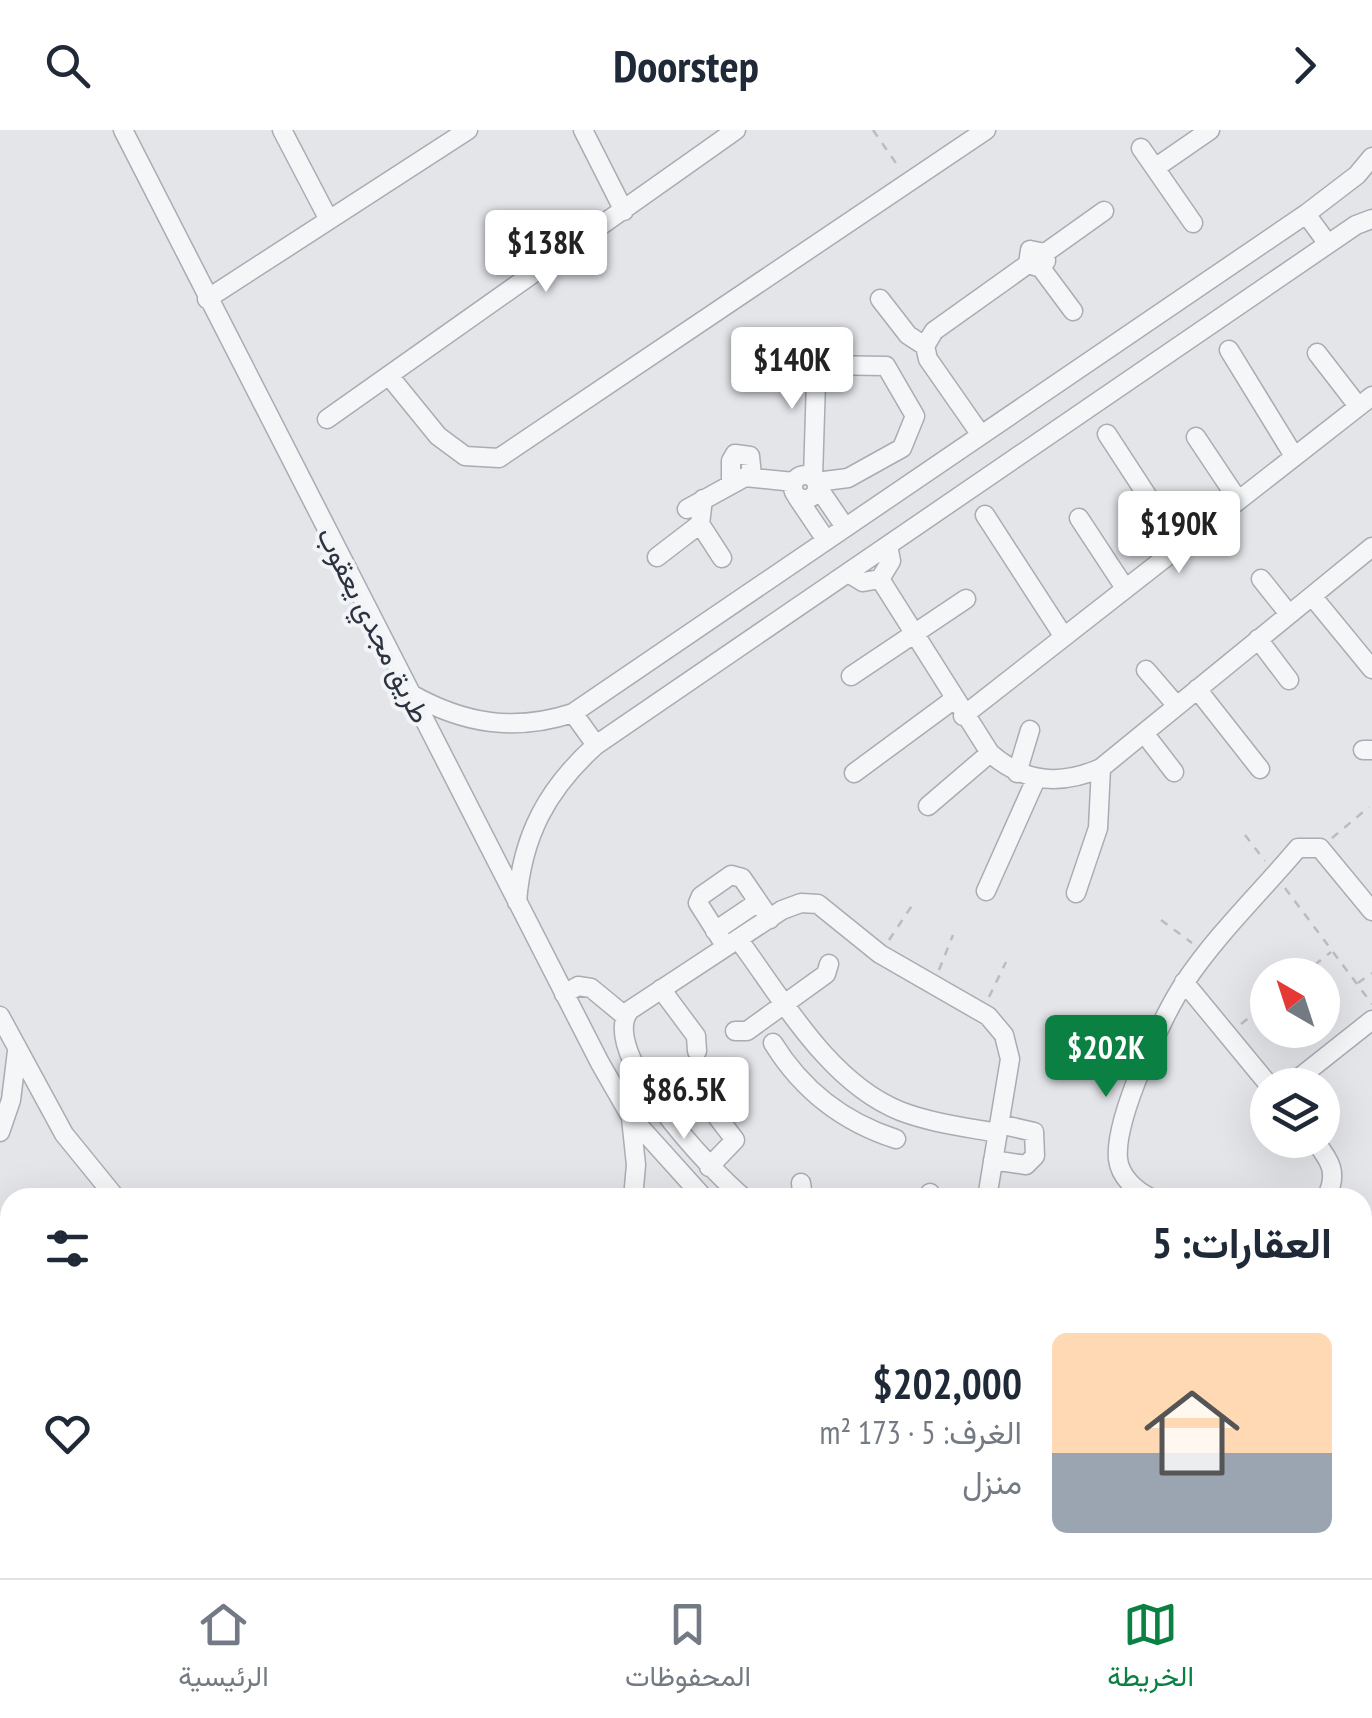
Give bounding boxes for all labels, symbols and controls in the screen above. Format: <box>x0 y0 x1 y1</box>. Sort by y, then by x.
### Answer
text: Doorstep <box>613 36 759 94</box>
icon: search <box>40 38 95 93</box>
icon: forward <box>1277 38 1332 93</box>
pin: $138K <box>476 210 616 295</box>
text: $138K <box>507 221 585 263</box>
pin: $140K <box>722 327 862 412</box>
text: $140K <box>753 338 831 380</box>
pin: $190K <box>1109 491 1249 576</box>
text: $190K <box>1140 502 1218 544</box>
street label: طريق مجدي يعقوب <box>305 520 440 731</box>
north arrow <box>1250 958 1340 1048</box>
map controls <box>1250 958 1340 1158</box>
pin: $202K <box>1036 1015 1176 1100</box>
text: $202K <box>1067 1026 1145 1068</box>
pin: $86.5K <box>603 1057 765 1142</box>
text: $86.5K <box>642 1068 726 1110</box>
button: layers <box>1250 1068 1340 1158</box>
text: العقارات: 5 <box>1152 1215 1332 1270</box>
icon: filters <box>40 1221 95 1276</box>
text: $202,000 <box>872 1356 1022 1411</box>
icon: home <box>1132 1373 1252 1493</box>
icon: heart <box>40 1406 95 1461</box>
text: الغرف: 5 · 173 m² <box>820 1411 1022 1453</box>
text: منزل <box>962 1461 1022 1503</box>
tab: الرئيسية <box>178 1597 269 1701</box>
tab: المحفوظات <box>625 1597 751 1701</box>
tab: الخريطة <box>1107 1597 1194 1701</box>

